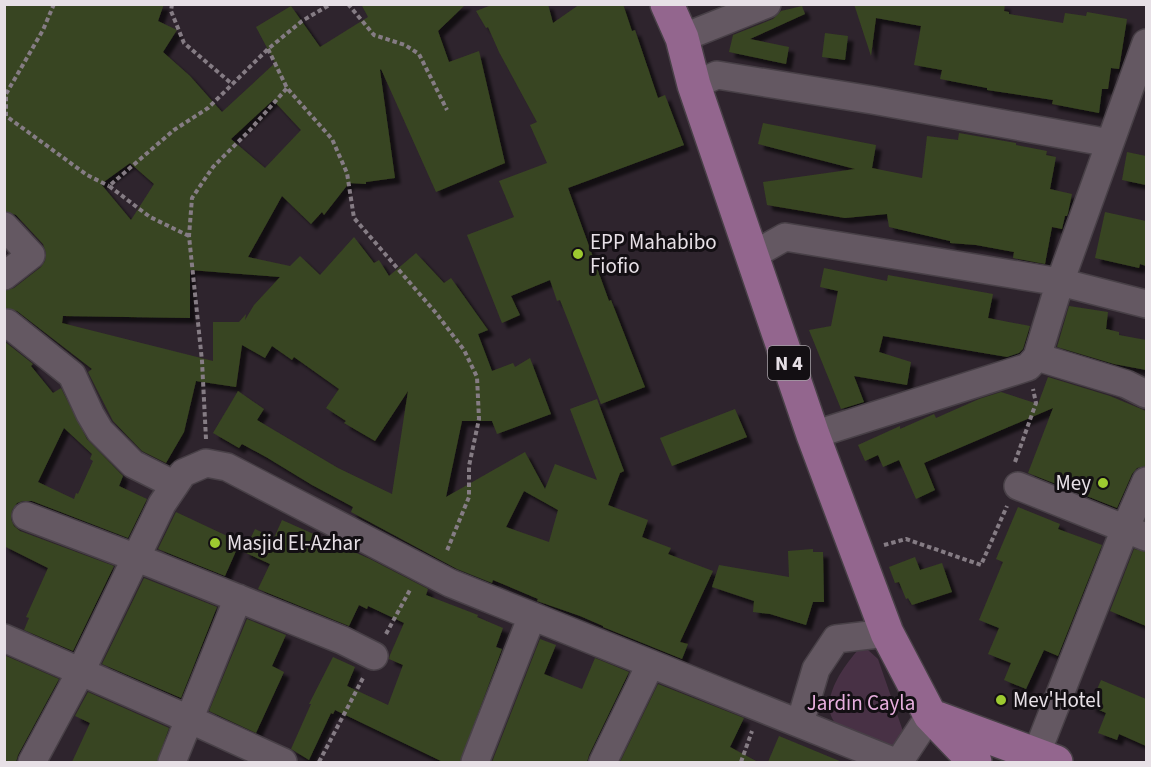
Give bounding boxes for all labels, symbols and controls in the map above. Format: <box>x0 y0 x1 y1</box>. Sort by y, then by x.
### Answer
place label: EPP Mahabibo Fiofio <box>590 227 717 281</box>
marker: EPP Mahabibo Fiofio <box>571 247 585 261</box>
road number: N 4 <box>768 346 810 380</box>
place label: Mey <box>1055 468 1091 498</box>
marker: Mey <box>1096 476 1110 490</box>
place label: Masjid El-Azhar <box>227 528 361 558</box>
marker: Masjid El-Azhar <box>208 536 222 550</box>
place label: Mev'Hotel <box>1013 685 1101 715</box>
park label: Jardin Cayla <box>807 688 915 718</box>
marker: Mev'Hotel <box>994 693 1008 707</box>

